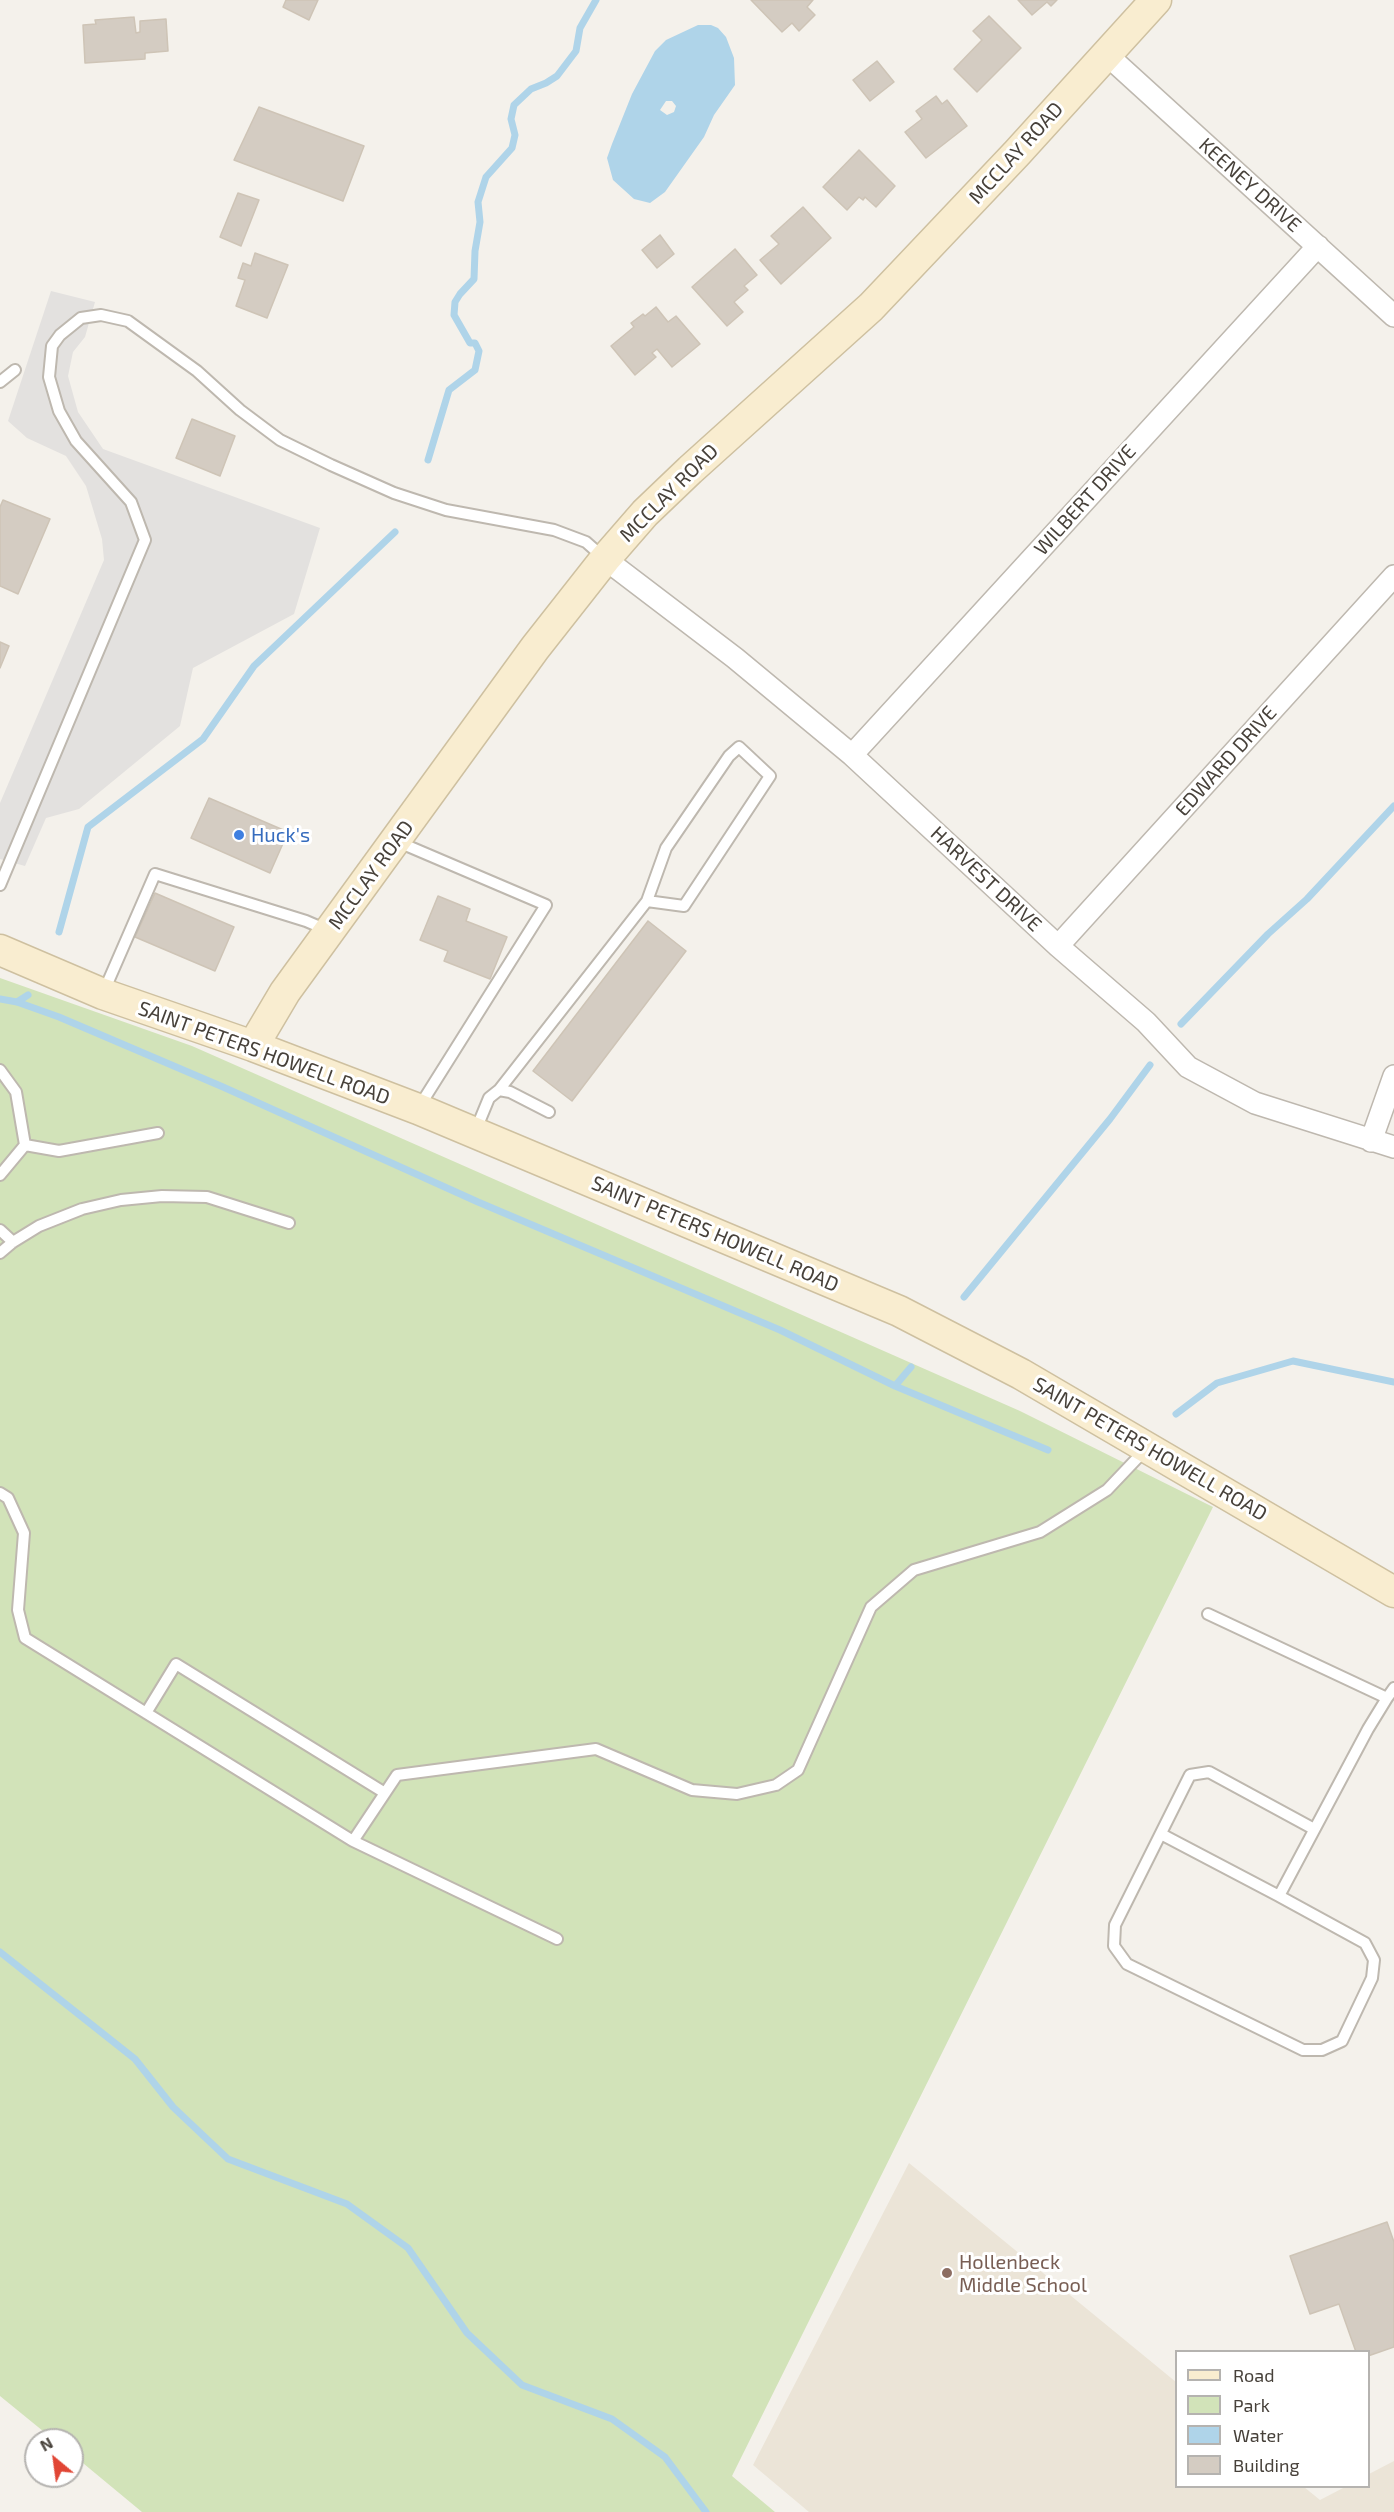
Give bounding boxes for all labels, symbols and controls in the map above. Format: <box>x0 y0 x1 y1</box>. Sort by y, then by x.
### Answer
street label: MCCLAY ROAD <box>964 97 1068 209</box>
street label: KEENEY DRIVE <box>1194 133 1306 237</box>
street label: MCCLAY ROAD <box>615 439 723 547</box>
street label: WILBERT DRIVE <box>1029 440 1141 560</box>
street label: EDWARD DRIVE <box>1170 701 1282 821</box>
street label: MCCLAY ROAD <box>323 816 419 934</box>
street label: HARVEST DRIVE <box>926 821 1046 937</box>
place label: Huck's <box>251 823 310 847</box>
marker: Huck's <box>232 828 246 842</box>
street label: SAINT PETERS HOWELL ROAD <box>135 996 393 1110</box>
street label: SAINT PETERS HOWELL ROAD <box>588 1171 842 1297</box>
street label: SAINT PETERS HOWELL ROAD <box>1029 1372 1271 1526</box>
place label: Hollenbeck Middle School <box>959 2250 1087 2297</box>
marker: Hollenbeck Middle School <box>940 2266 954 2280</box>
legend <box>1175 2350 1370 2488</box>
text: Road <box>1233 2364 1274 2386</box>
text: Park <box>1233 2394 1270 2416</box>
text: Water <box>1233 2424 1283 2446</box>
north arrow <box>24 2428 84 2488</box>
text: N <box>36 2432 56 2455</box>
text: Building <box>1233 2454 1300 2476</box>

